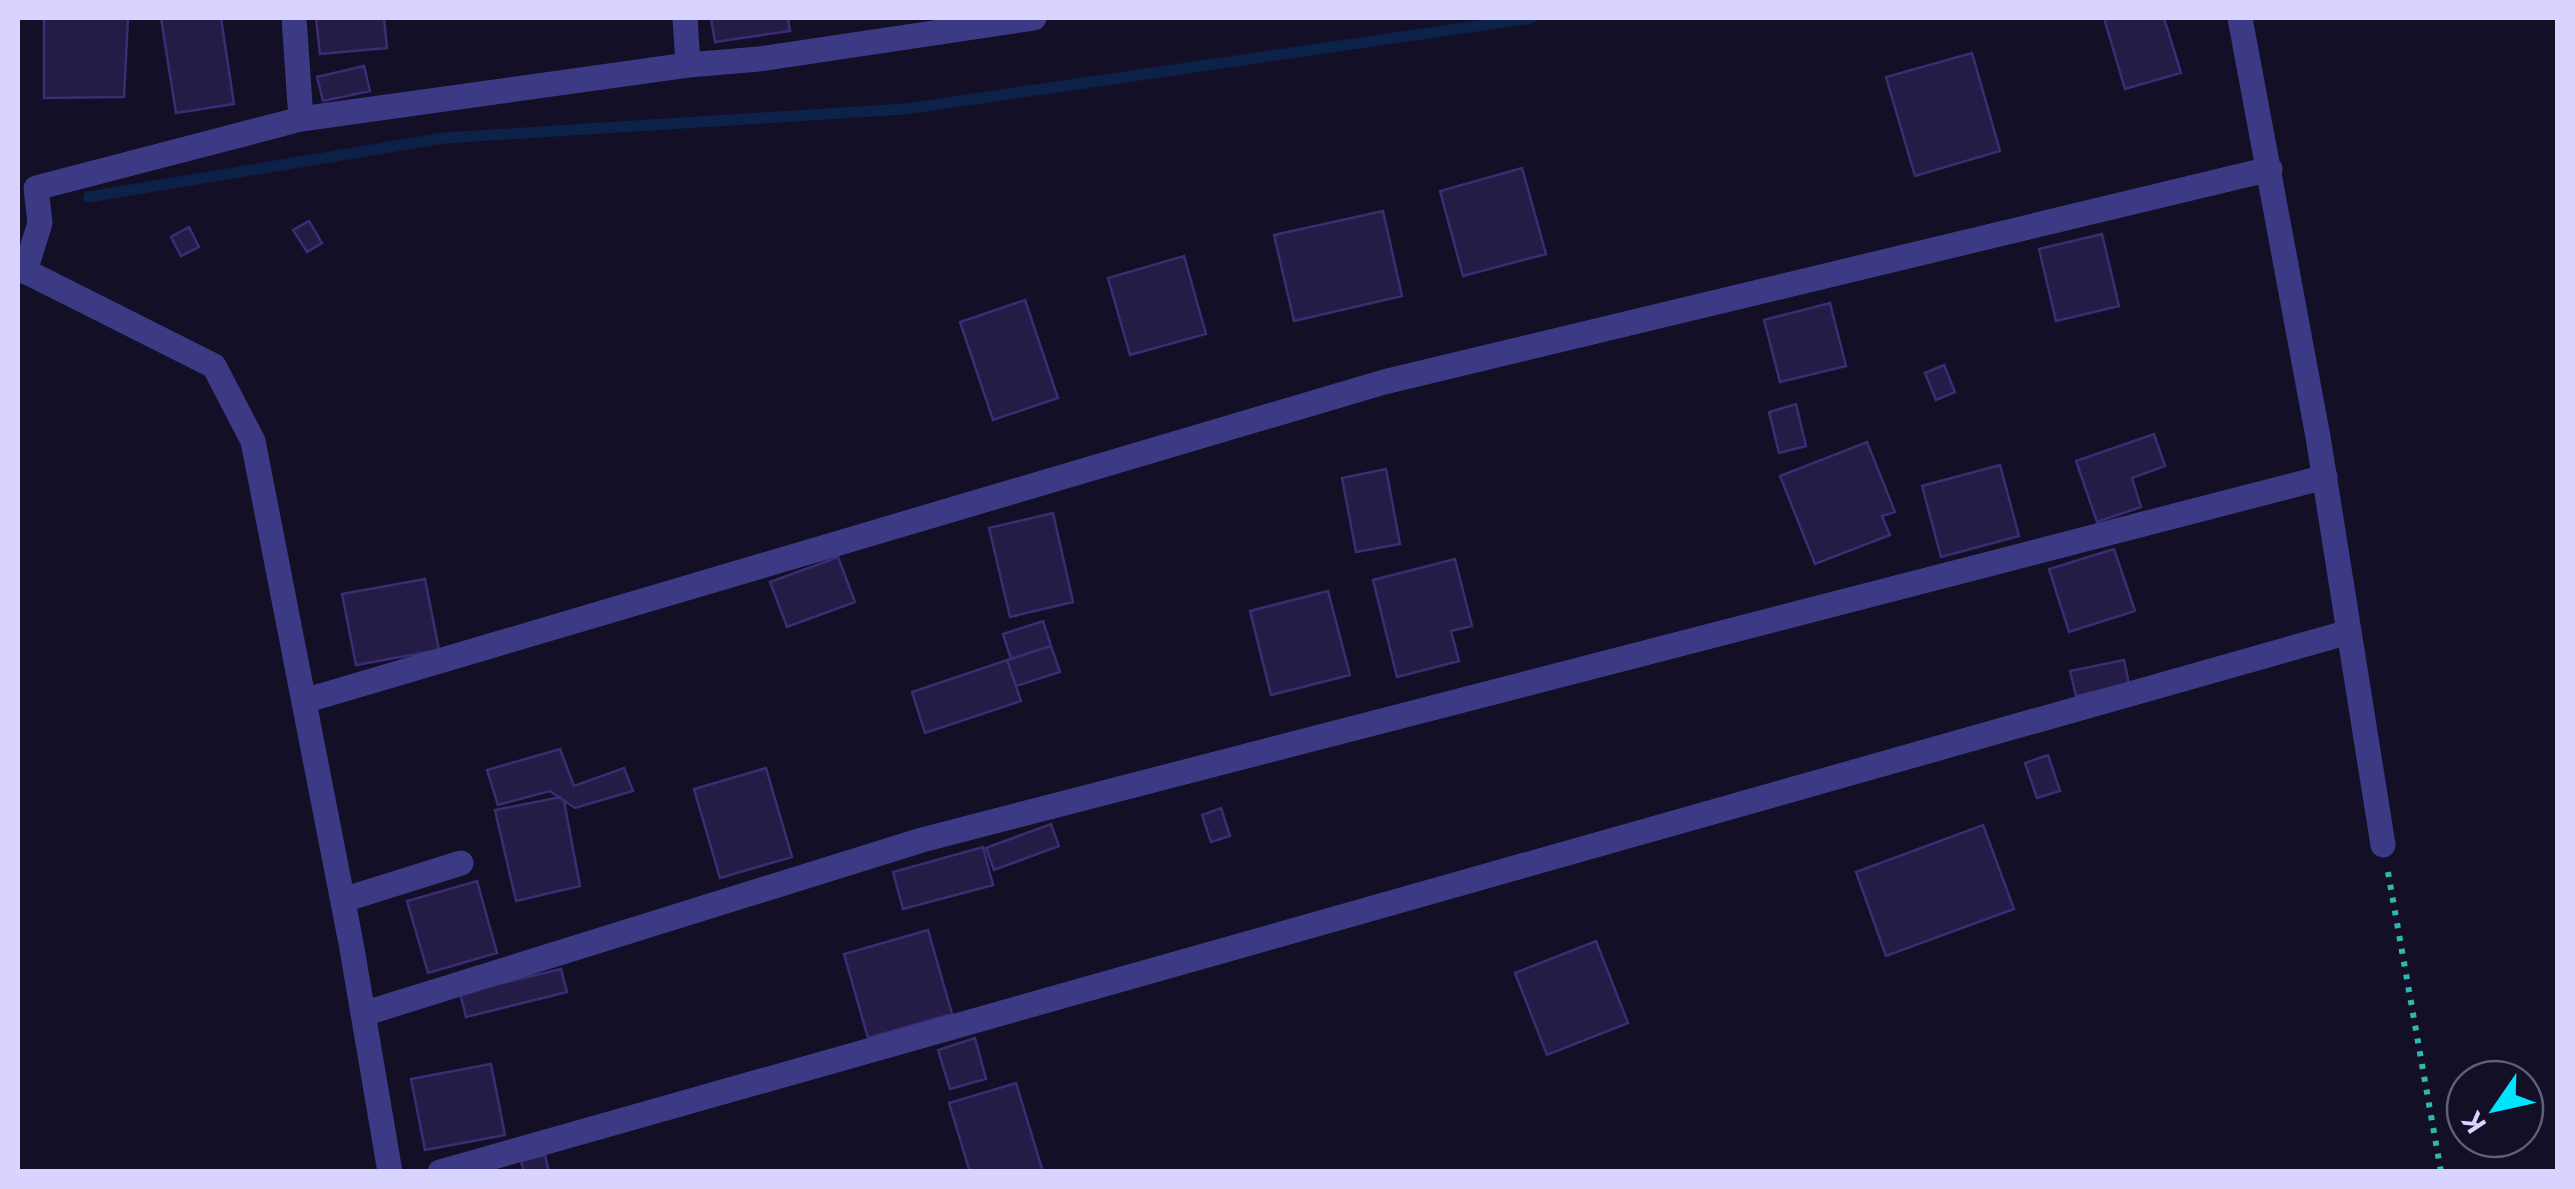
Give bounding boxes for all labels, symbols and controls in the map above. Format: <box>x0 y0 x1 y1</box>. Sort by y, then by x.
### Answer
north arrow <box>2445 1059 2545 1159</box>
text: K <box>2452 1105 2494 1142</box>

